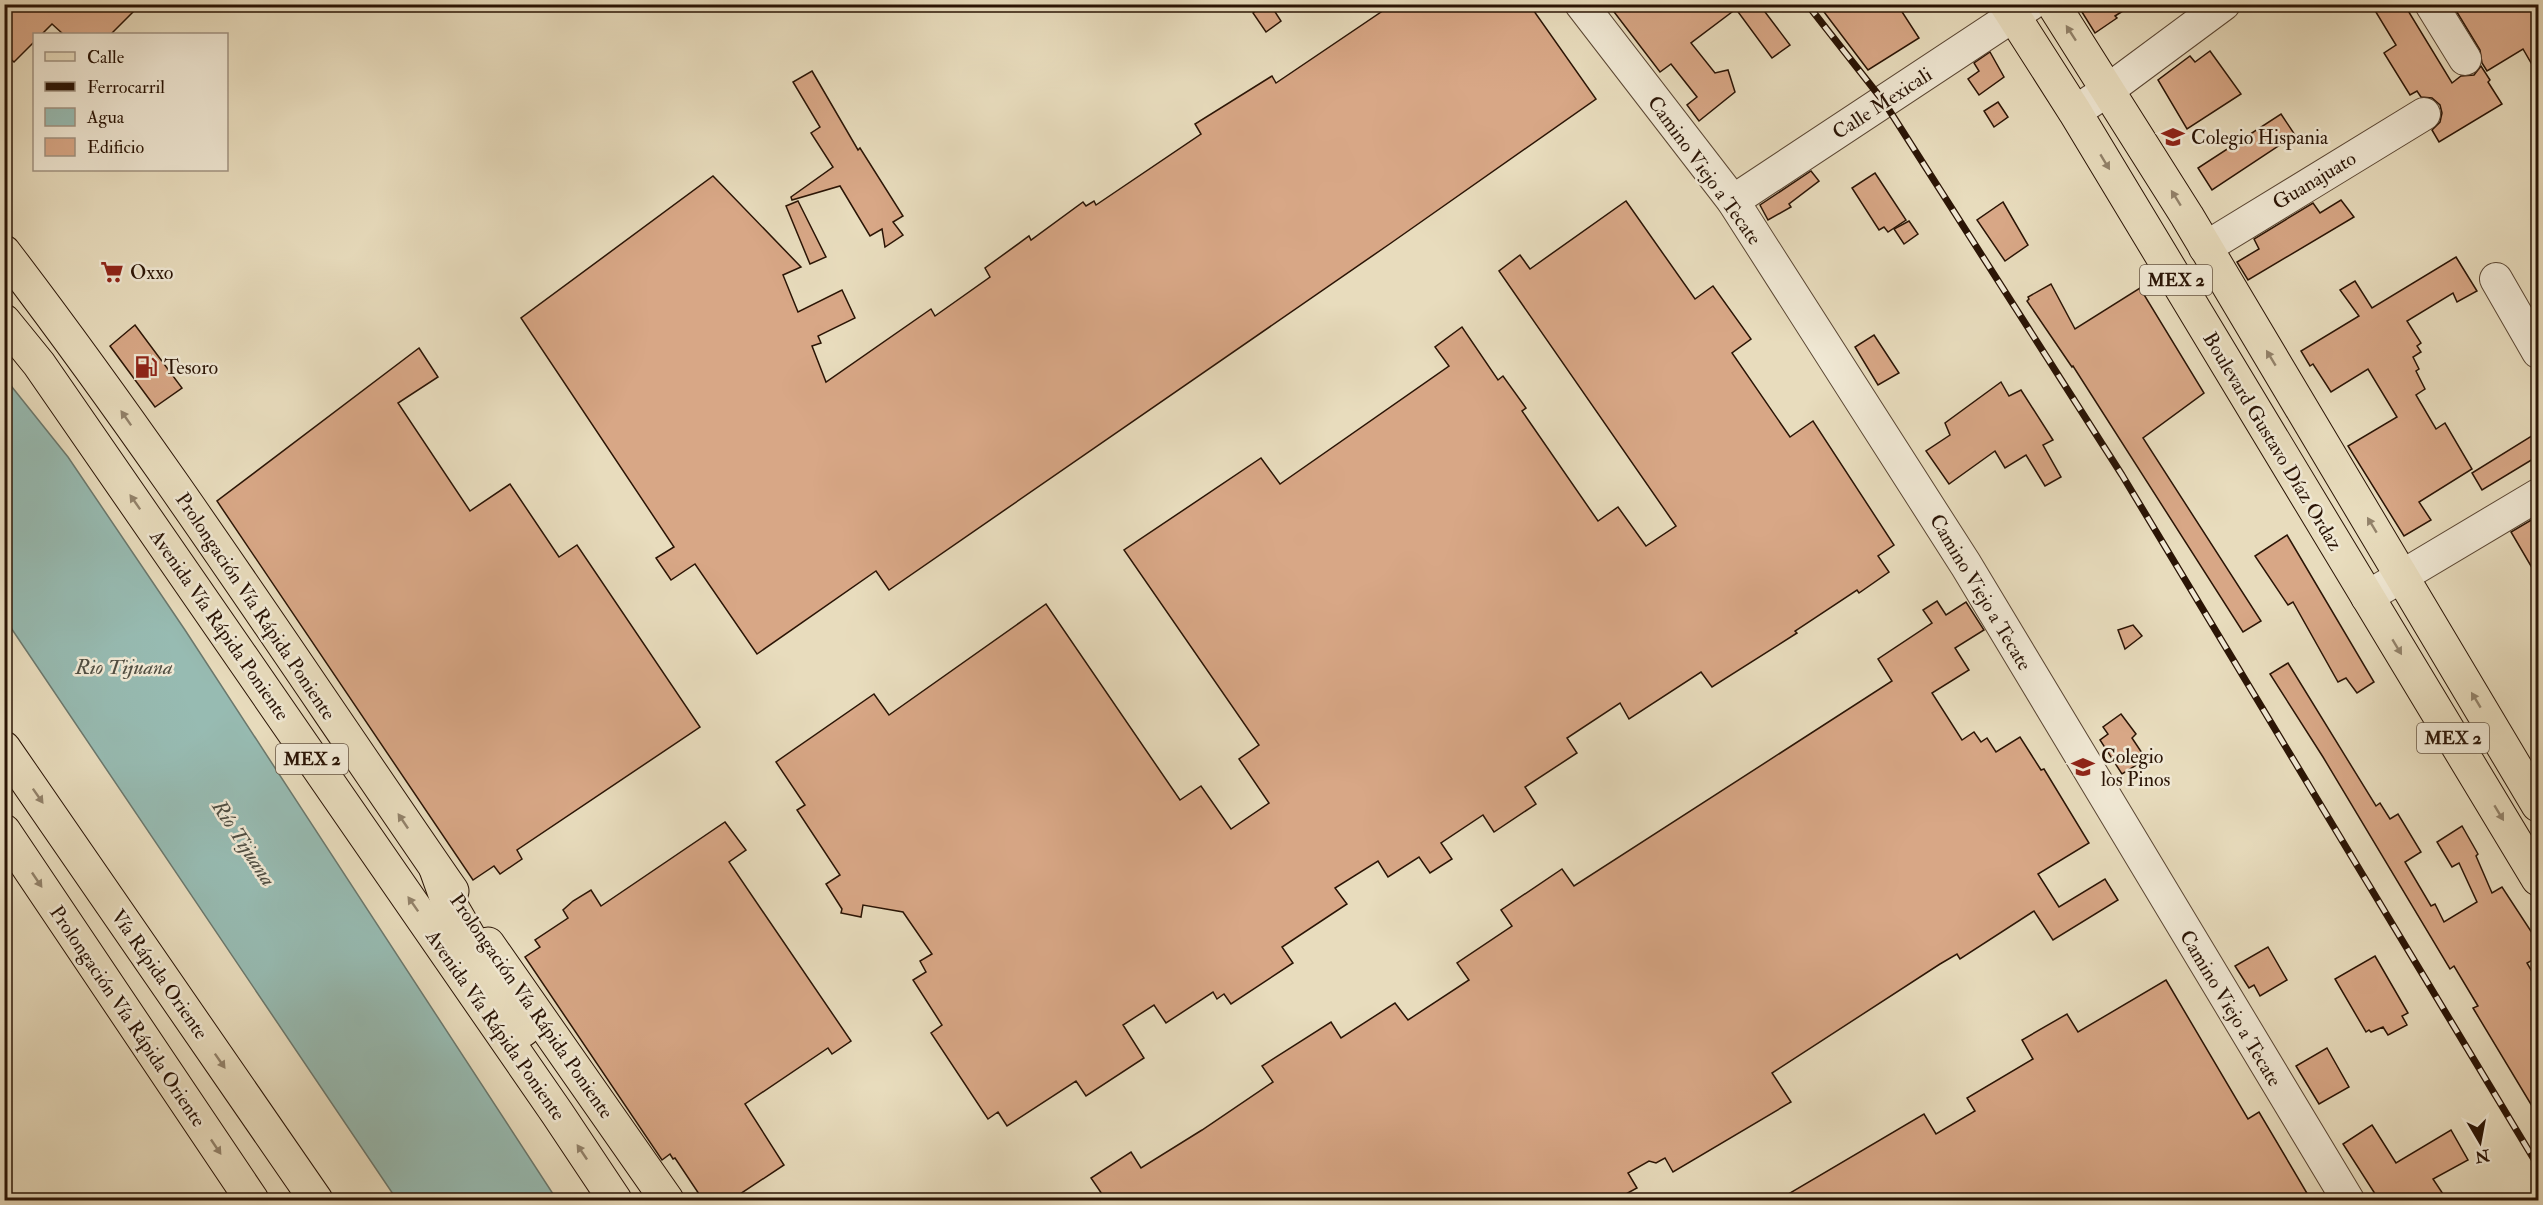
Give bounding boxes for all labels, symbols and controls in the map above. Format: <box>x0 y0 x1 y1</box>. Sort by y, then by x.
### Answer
one-way arrow <box>2066 25 2077 41</box>
legend <box>33 33 228 171</box>
text: Calle <box>87 46 125 69</box>
street label: Calle Mexicali <box>1828 62 1937 145</box>
text: Ferrocarril <box>87 76 165 99</box>
street label: Camino Viejo a Tecate <box>1642 91 1767 250</box>
text: Agua <box>86 106 125 129</box>
school or university icon: Colegio Hispania <box>2160 124 2186 150</box>
place label: Colegio Hispania <box>2191 125 2329 151</box>
text: Edificio <box>87 136 144 159</box>
street label: Guanajuato <box>2268 146 2361 215</box>
one-way arrow <box>2099 154 2110 170</box>
one-way arrow <box>2170 189 2181 206</box>
supermarket icon: Oxxo <box>99 259 125 285</box>
place label: Oxxo <box>130 260 173 285</box>
road number: MEX 2 <box>2140 265 2212 295</box>
street label: Boulevard Gustavo Díaz Ordaz <box>2197 327 2348 555</box>
one-way arrow <box>2266 350 2277 366</box>
fuel station icon: Tesoro <box>133 354 159 380</box>
place label: Tesoro <box>164 355 218 380</box>
one-way arrow <box>120 410 132 426</box>
street label: Prolongación Vía Rápida Poniente <box>169 488 341 725</box>
one-way arrow <box>130 494 141 510</box>
street label: Camino Viejo a Tecate <box>1924 509 2037 675</box>
one-way arrow <box>2366 517 2377 533</box>
street label: Avenida Vía Rápida Poniente <box>143 524 295 726</box>
one-way arrow <box>2392 639 2403 655</box>
water label: Rio Tijuana <box>74 654 173 681</box>
one-way arrow <box>2471 692 2482 708</box>
road number: MEX 2 <box>2417 723 2489 753</box>
road number: MEX 2 <box>276 744 348 774</box>
place label: Colegio los Pinos <box>2101 744 2171 792</box>
school or university icon: Colegio los Pinos <box>2070 754 2096 780</box>
one-way arrow <box>32 788 44 804</box>
water label: Río Tijuana <box>205 794 282 892</box>
one-way arrow <box>2493 805 2504 821</box>
one-way arrow <box>397 813 409 829</box>
one-way arrow <box>31 872 42 888</box>
street label: Prolongación Vía Rápida Poniente <box>443 889 619 1124</box>
one-way arrow <box>407 897 419 913</box>
street label: Prolongación Vía Rápida Oriente <box>43 901 211 1132</box>
street label: Vía Rápida Oriente <box>105 905 214 1045</box>
street label: Avenida Vía Rápida Poniente <box>419 924 571 1126</box>
street label: Camino Viejo a Tecate <box>2174 925 2287 1091</box>
one-way arrow <box>214 1052 226 1068</box>
north arrow <box>2450 1112 2510 1172</box>
one-way arrow <box>210 1138 222 1154</box>
one-way arrow <box>577 1143 588 1160</box>
text: N <box>2473 1145 2492 1167</box>

